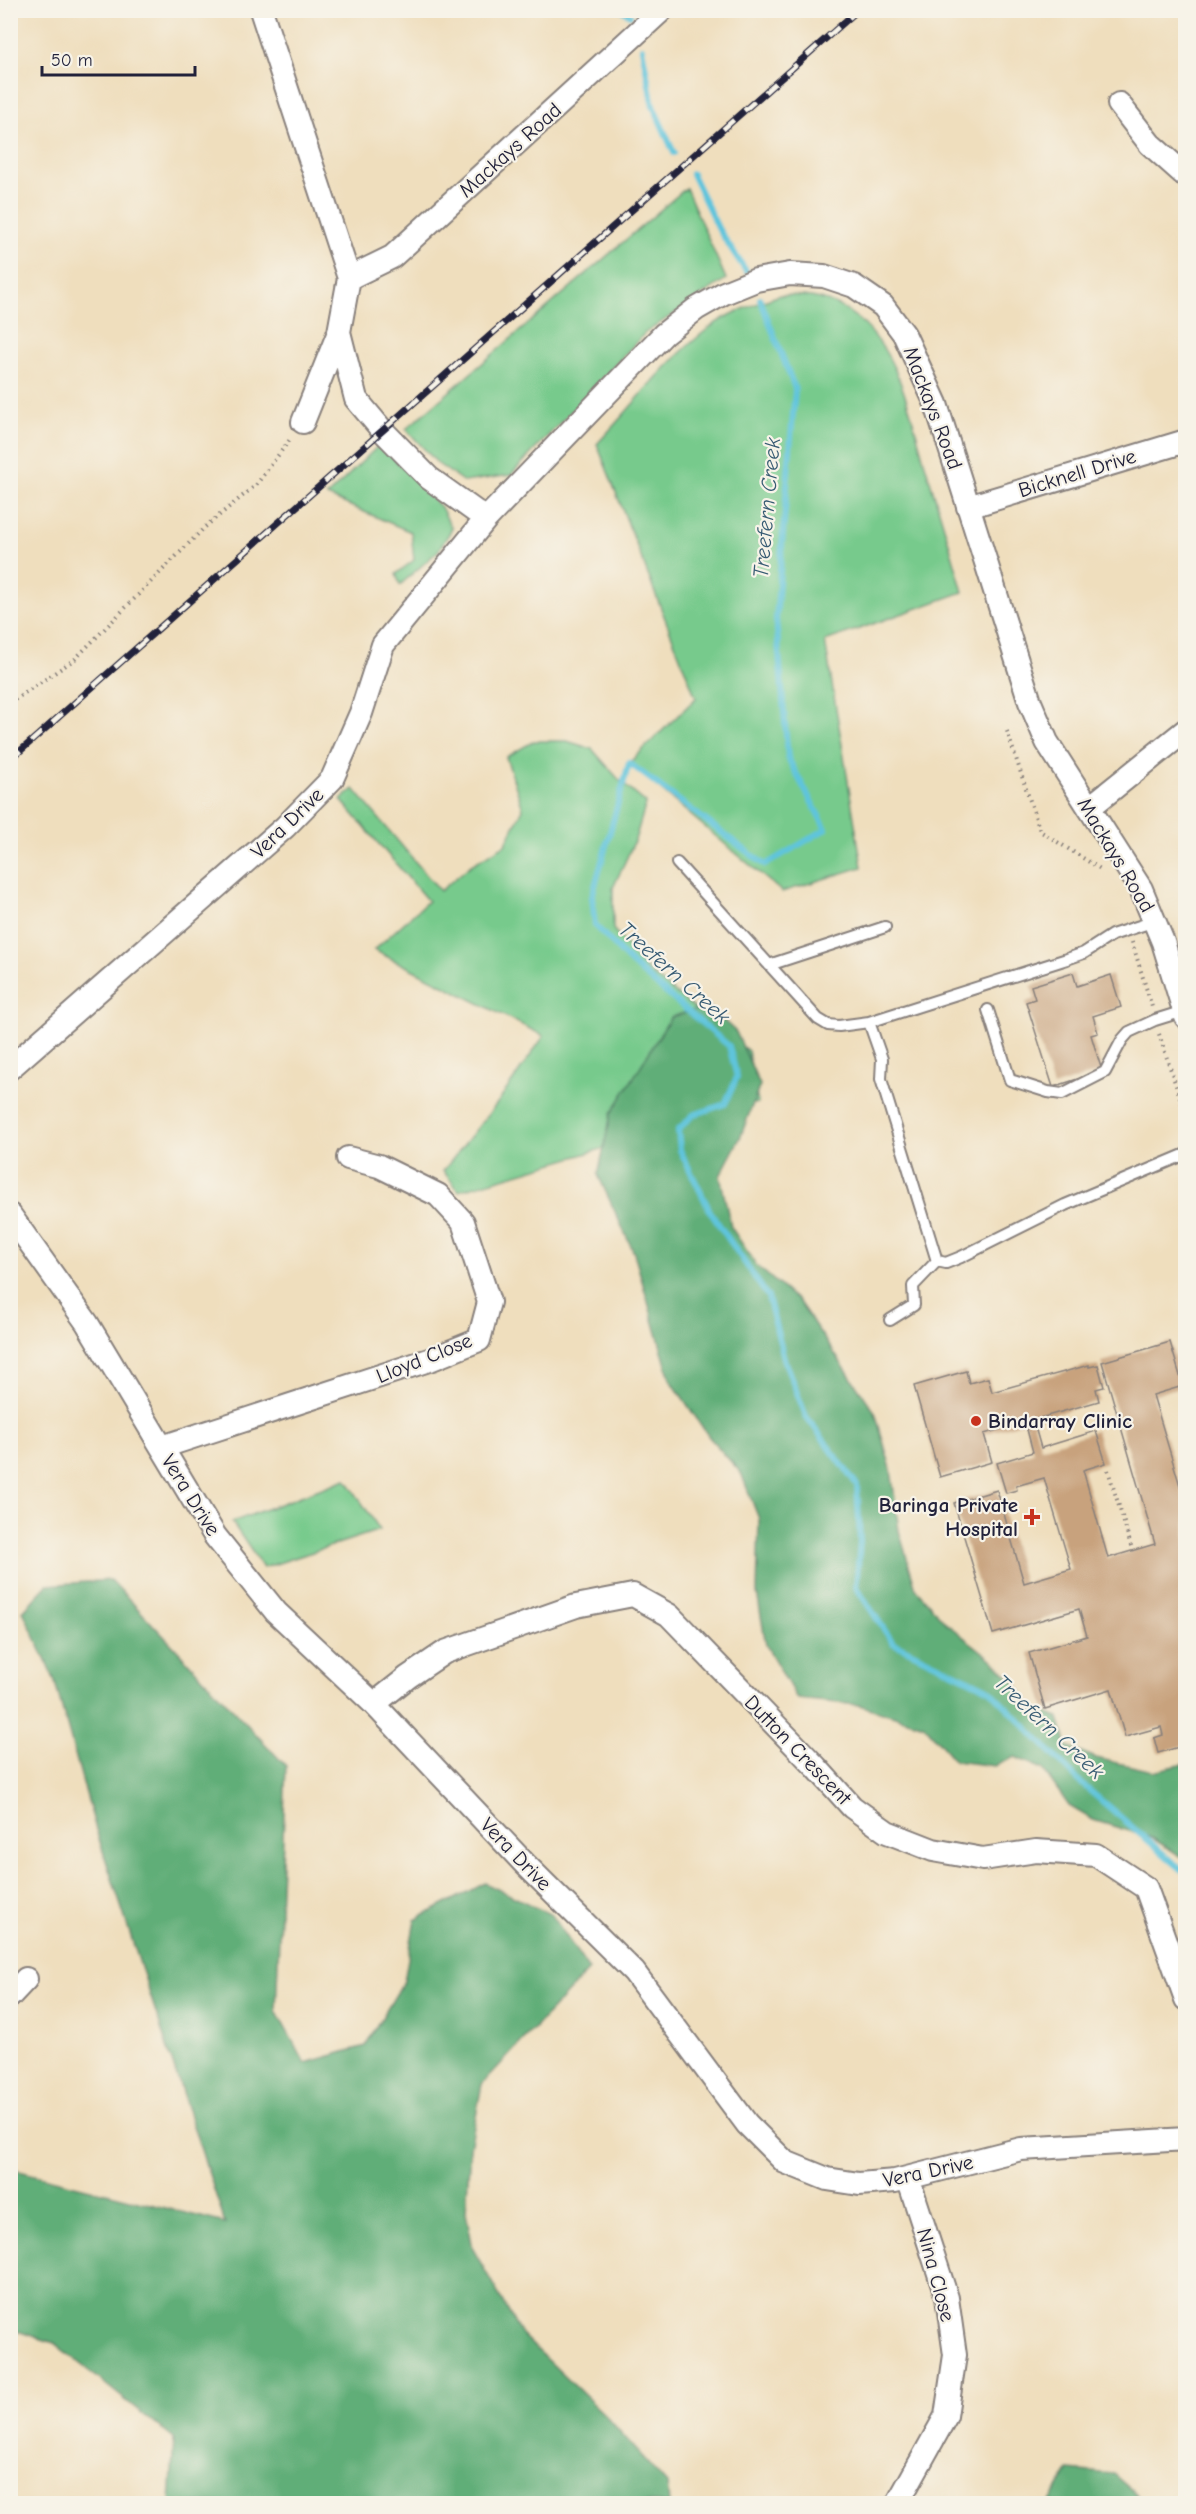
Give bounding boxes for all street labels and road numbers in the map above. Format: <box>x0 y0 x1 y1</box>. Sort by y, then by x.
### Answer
street label: Mackays Road <box>454 98 566 202</box>
street label: Mackays Road <box>899 343 967 473</box>
street label: Bicknell Drive <box>1015 444 1139 502</box>
street label: Vera Drive <box>246 783 328 863</box>
street label: Mackays Road <box>1072 793 1160 917</box>
street label: Lloyd Close <box>373 1328 475 1388</box>
street label: Vera Drive <box>157 1450 225 1540</box>
street label: Dutton Crescent <box>740 1690 857 1811</box>
street label: Vera Drive <box>476 1813 556 1895</box>
street label: Vera Drive <box>881 2150 975 2192</box>
street label: Nina Close <box>912 2226 960 2324</box>

